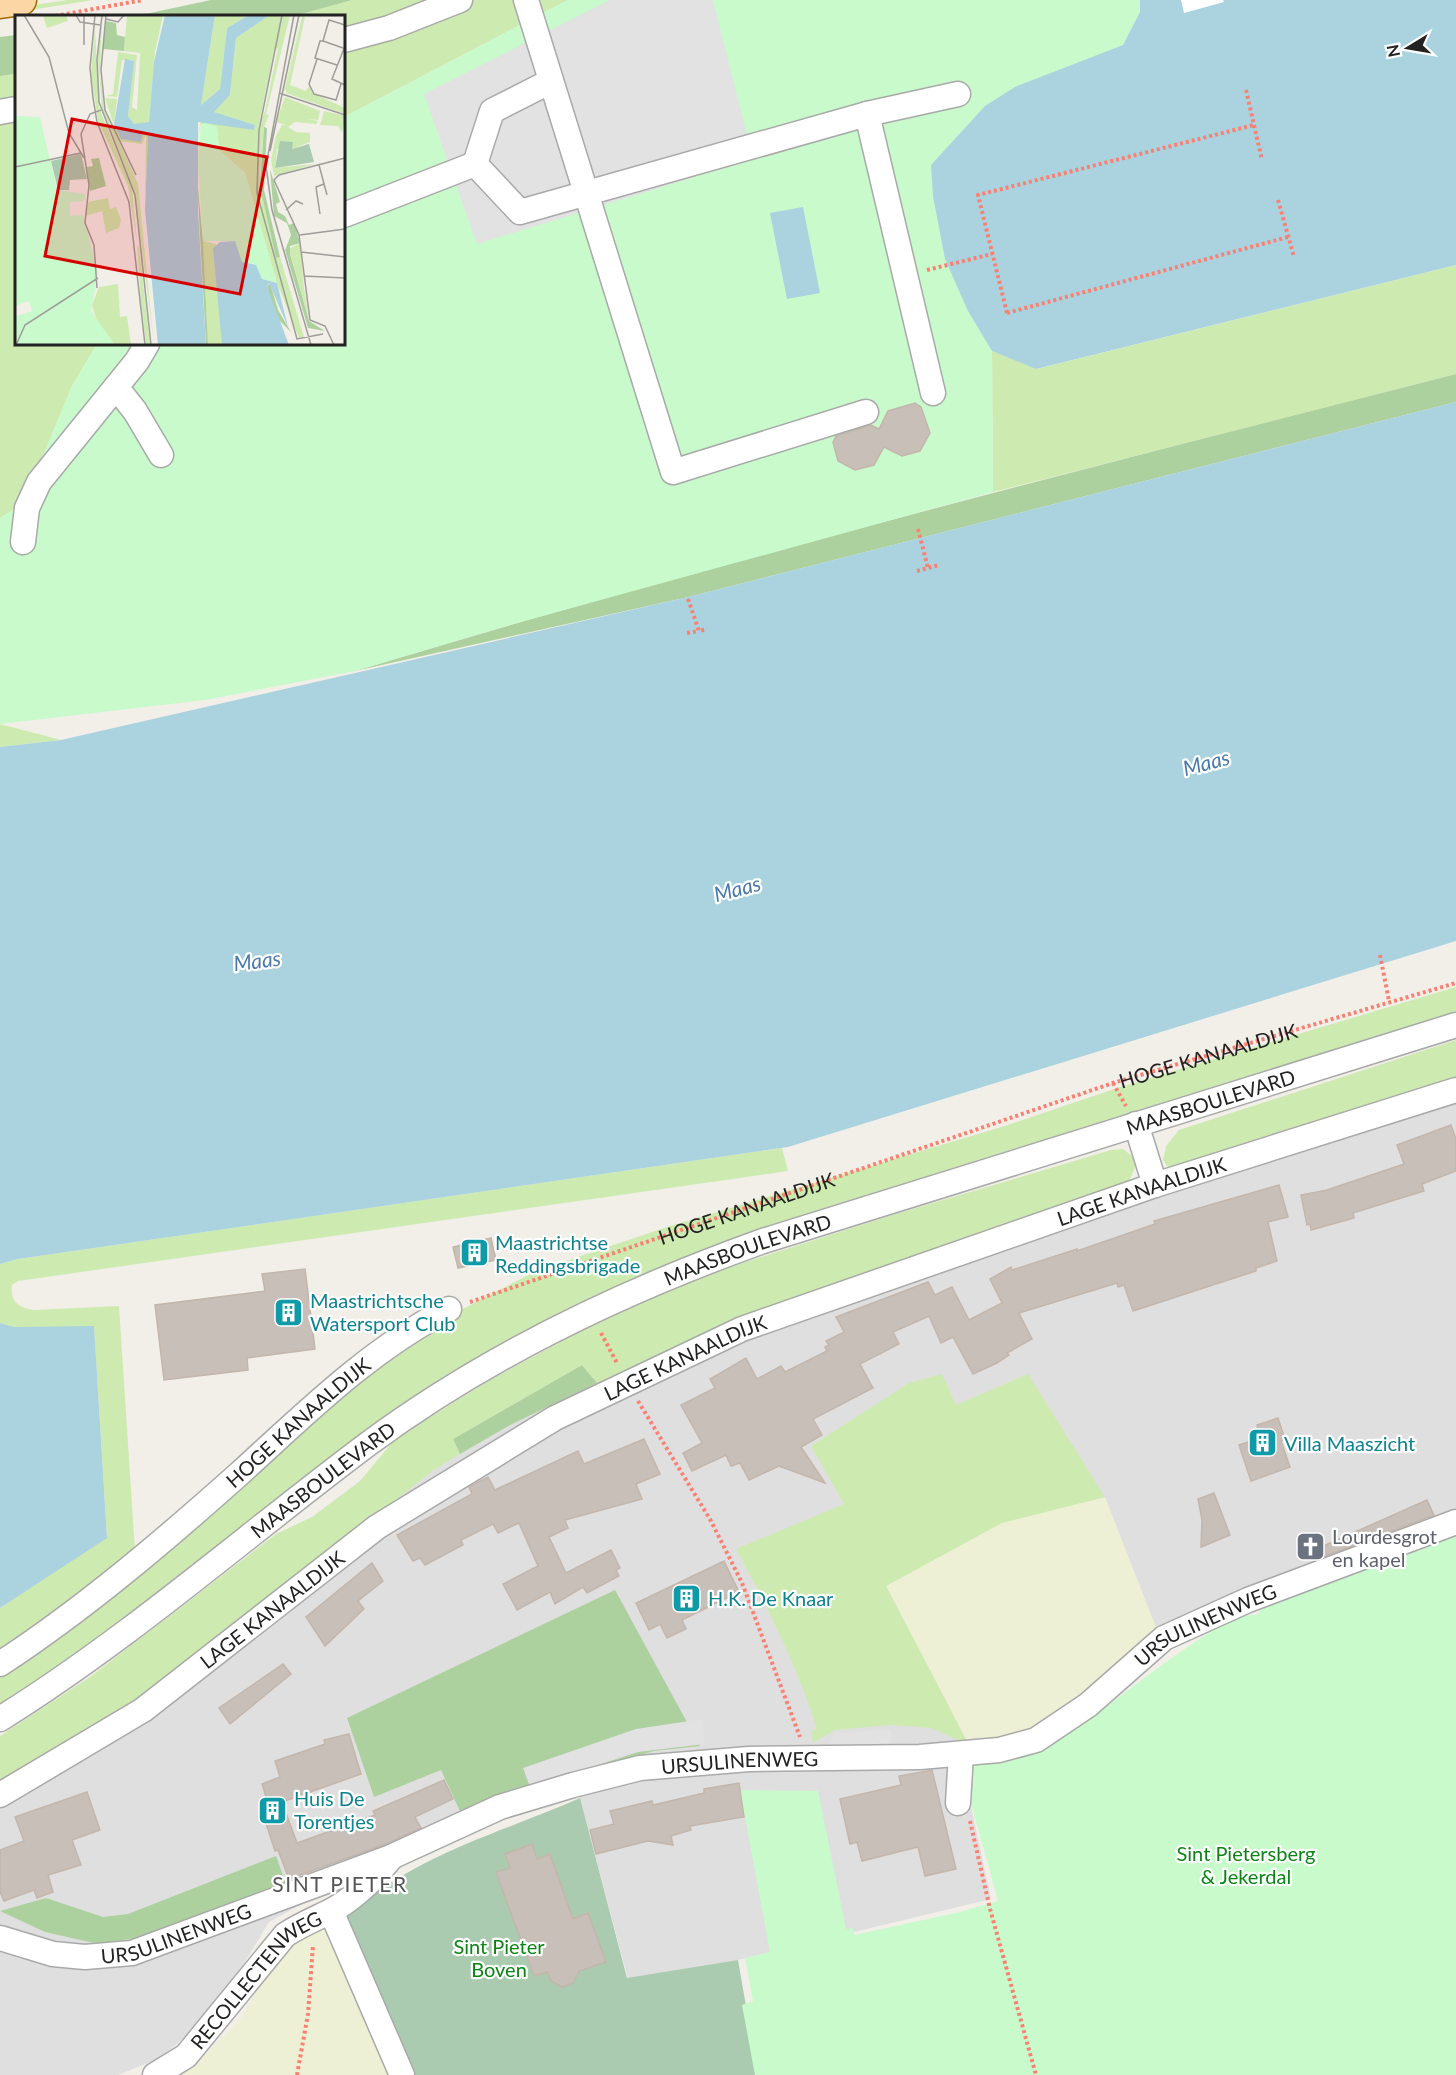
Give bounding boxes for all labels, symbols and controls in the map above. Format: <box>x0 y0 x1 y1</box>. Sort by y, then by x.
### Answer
inset map <box>15 15 345 345</box>
north arrow <box>1378 18 1438 78</box>
text: N <box>1382 43 1403 59</box>
water label: Maas <box>1180 744 1232 780</box>
water label: Maas <box>711 870 763 906</box>
water label: Maas <box>232 945 282 975</box>
street label: HOGE KANAALDIJK <box>1116 1018 1300 1093</box>
street label: MAASBOULEVARD <box>1123 1064 1298 1139</box>
street label: LAGE KANAALDIJK <box>1054 1151 1230 1230</box>
street label: HOGE KANAALDIJK <box>655 1167 838 1249</box>
street label: MAASBOULEVARD <box>660 1209 834 1290</box>
place label: Maastrichtse Reddingsbrigade <box>495 1230 640 1277</box>
building icon: Maastrichtse Reddingsbrigade <box>458 1237 490 1269</box>
place label: Maastrichtsche Watersport Club <box>310 1288 456 1335</box>
building icon: Maastrichtsche Watersport Club <box>273 1296 305 1328</box>
street label: LAGE KANAALDIJK <box>600 1309 770 1405</box>
street label: HOGE KANAALDIJK <box>221 1352 375 1492</box>
street label: MAASBOULEVARD <box>246 1416 400 1543</box>
building icon: Villa Maaszicht <box>1247 1427 1279 1459</box>
place label: Villa Maaszicht <box>1284 1431 1415 1455</box>
place label: Lourdesgrot en kapel <box>1332 1524 1437 1571</box>
church icon: Lourdesgrot en kapel <box>1295 1531 1327 1563</box>
street label: LAGE KANAALDIJK <box>195 1545 350 1673</box>
street label: URSULINENWEG <box>1129 1578 1280 1671</box>
building icon: H.K. De Knaar <box>671 1582 703 1614</box>
place label: H.K. De Knaar <box>708 1586 834 1610</box>
street label: URSULINENWEG <box>660 1746 818 1778</box>
place label: Huis De Torentjes <box>294 1786 374 1833</box>
building icon: Huis De Torentjes <box>257 1794 289 1826</box>
park label: Sint Pietersberg & Jekerdal <box>1177 1841 1315 1888</box>
district label: SINT PIETER <box>272 1871 408 1896</box>
street label: URSULINENWEG <box>100 1898 254 1968</box>
street label: RECOLLECTENWEG <box>185 1905 325 2054</box>
park label: Sint Pieter Boven <box>453 1934 545 1981</box>

